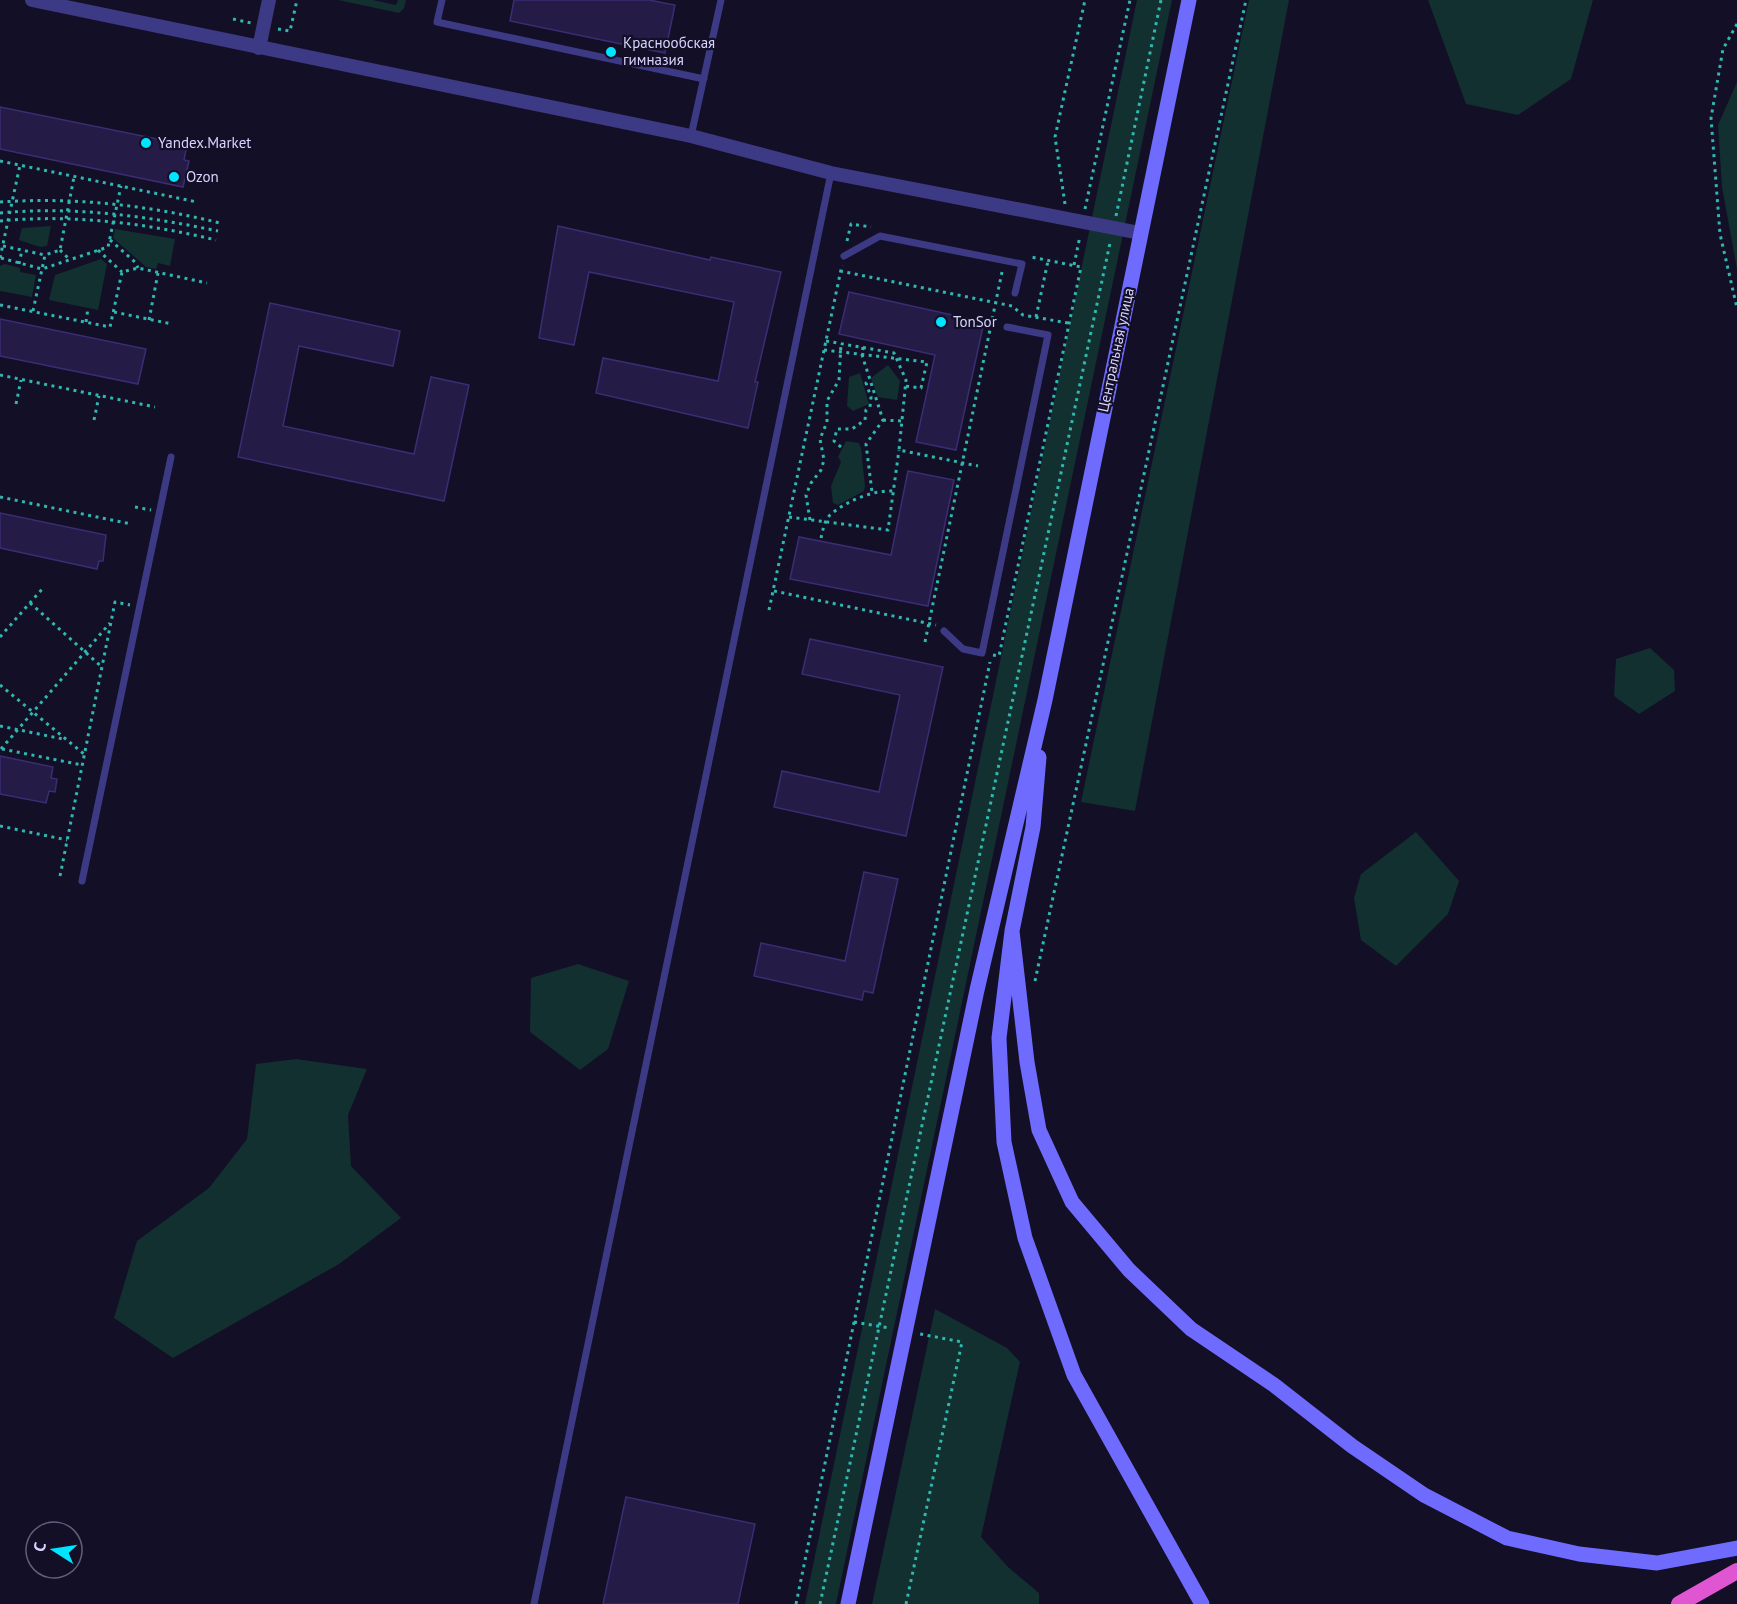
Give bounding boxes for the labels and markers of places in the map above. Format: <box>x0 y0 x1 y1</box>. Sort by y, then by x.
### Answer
place label: Краснообская гимназия <box>623 33 715 69</box>
marker: Краснообская гимназия <box>604 45 618 59</box>
place label: Yandex.Market <box>158 133 251 152</box>
marker: Yandex.Market <box>139 136 153 150</box>
place label: Ozon <box>186 167 219 186</box>
marker: Ozon <box>167 170 181 184</box>
place label: TonSor <box>953 312 997 331</box>
marker: TonSor <box>934 315 948 329</box>

